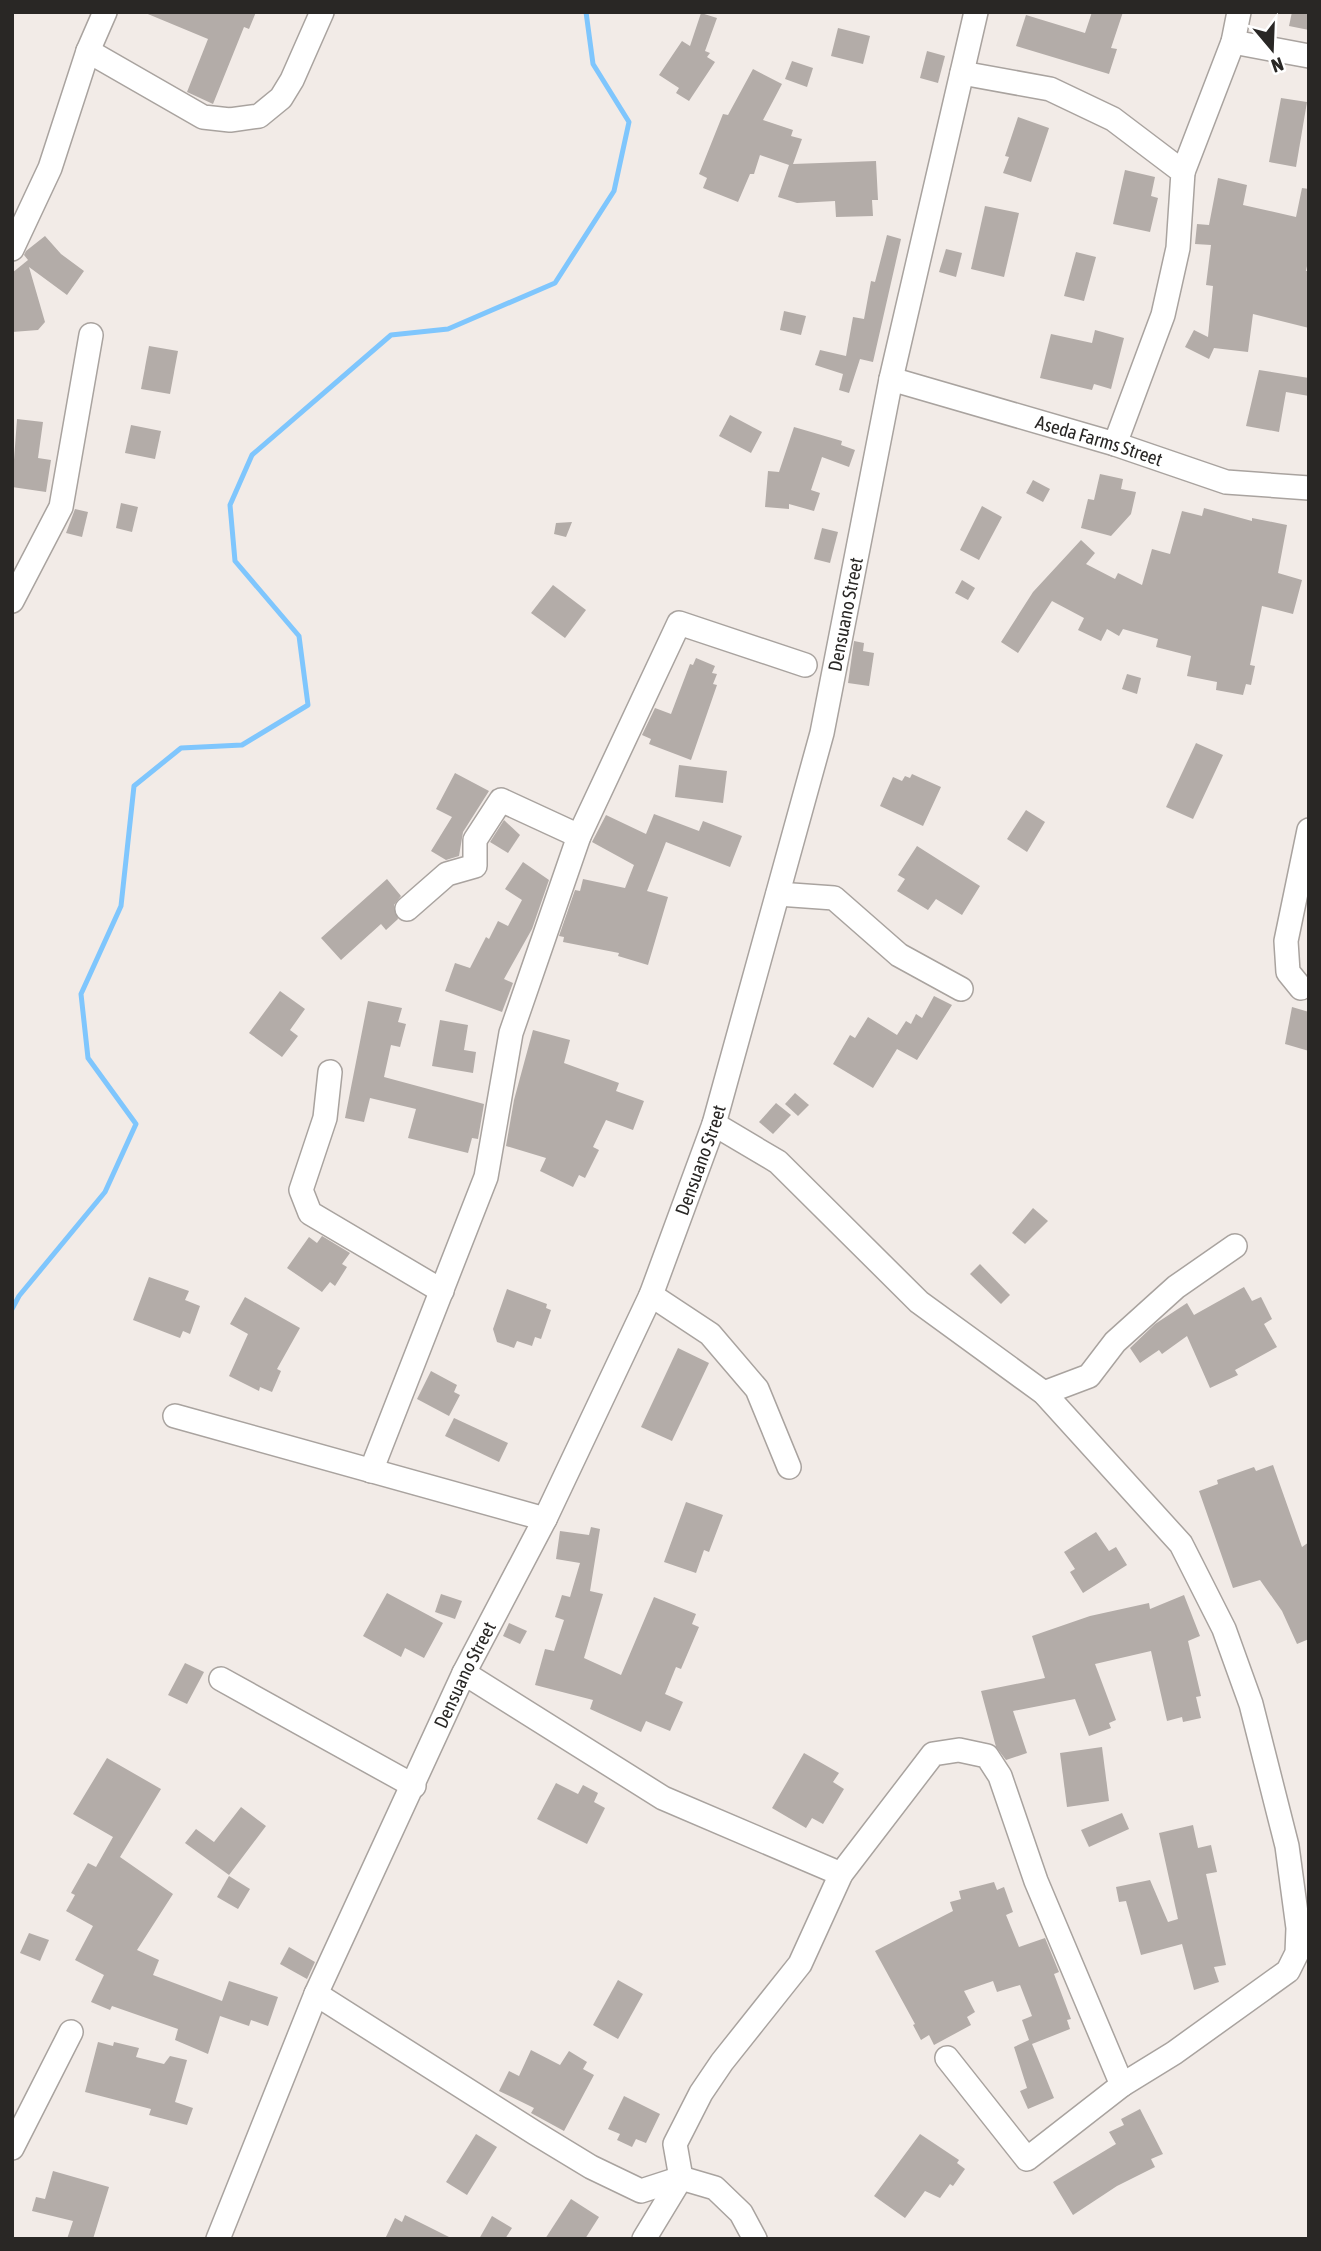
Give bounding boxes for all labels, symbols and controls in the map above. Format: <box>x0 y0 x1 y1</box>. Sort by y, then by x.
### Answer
north arrow <box>1237 14 1307 84</box>
text: N <box>1269 53 1286 77</box>
street label: Aseda Farms Street <box>1033 411 1165 470</box>
street label: Densuano Street <box>823 555 867 673</box>
street label: Densuano Street <box>670 1102 730 1218</box>
street label: Densuano Street <box>429 1618 500 1731</box>

